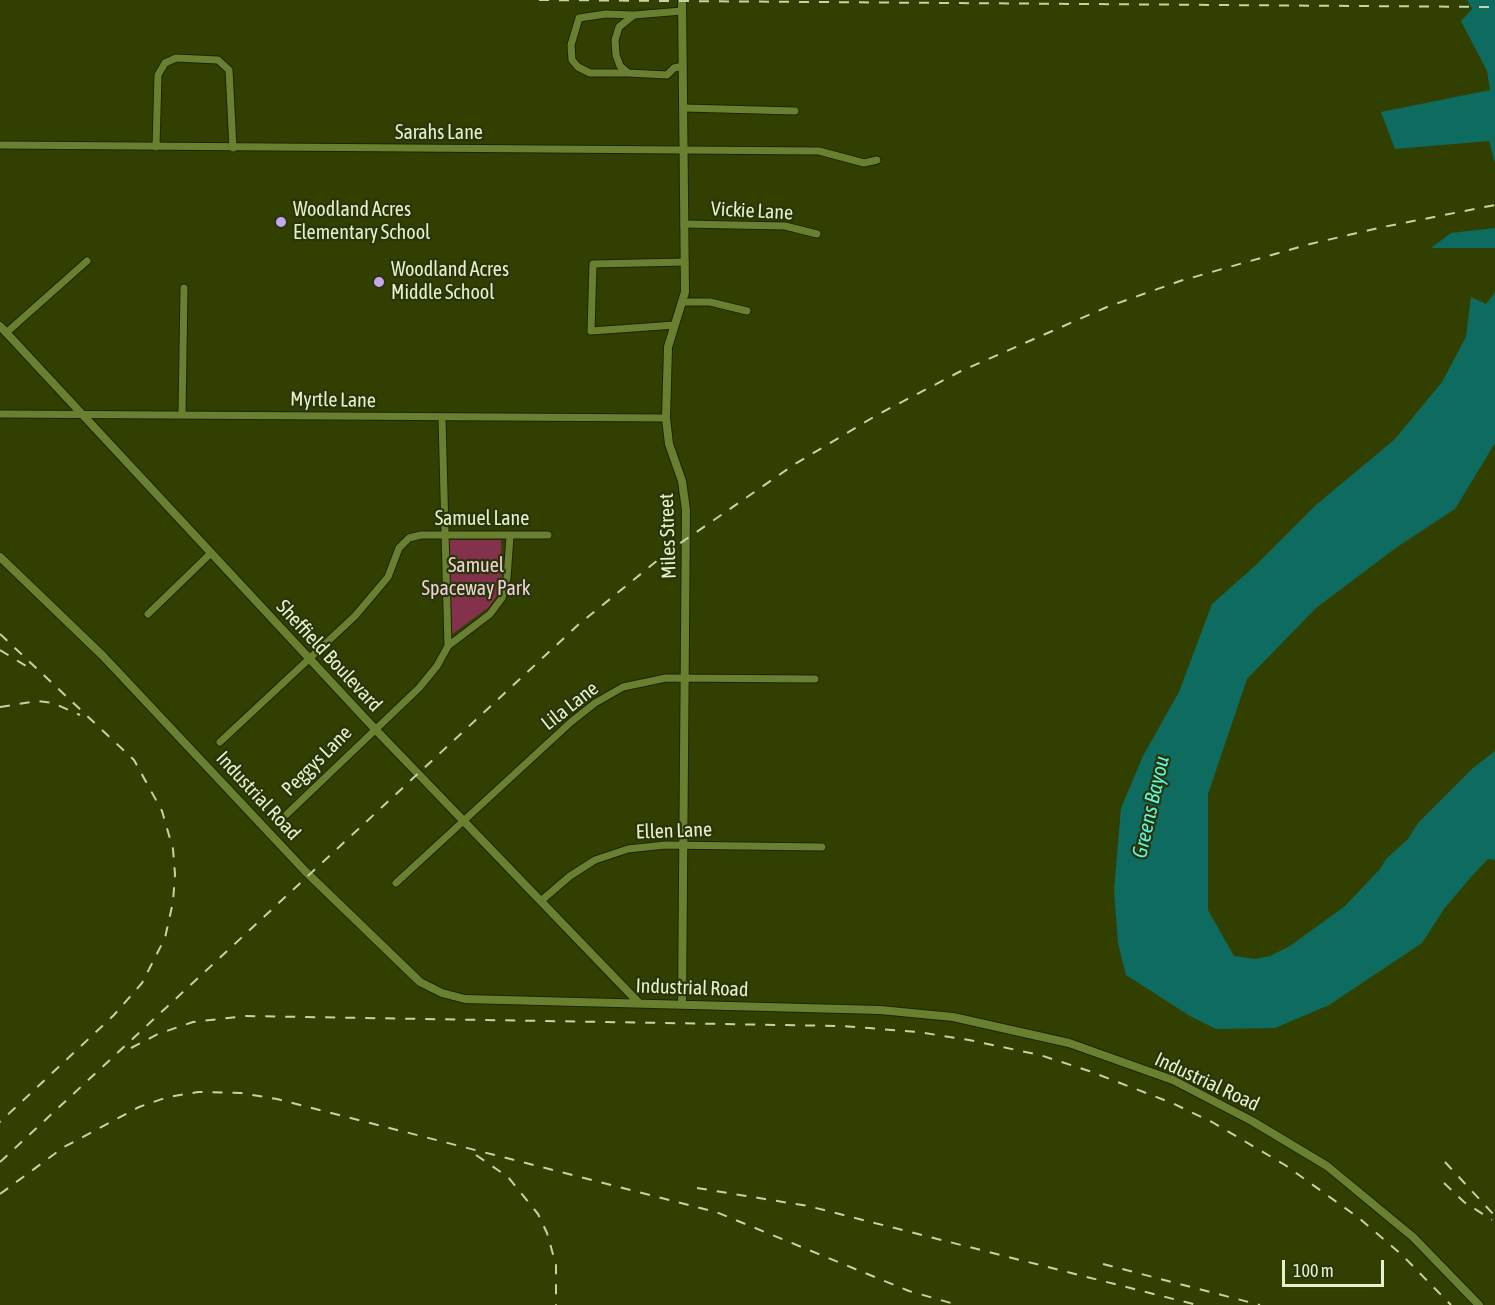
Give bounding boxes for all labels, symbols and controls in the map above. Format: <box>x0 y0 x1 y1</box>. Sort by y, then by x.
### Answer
street label: Sarahs Lane <box>395 121 483 145</box>
street label: Vickie Lane <box>710 197 794 225</box>
place label: Woodland Acres Elementary School <box>293 198 430 245</box>
marker: Woodland Acres Elementary School <box>274 215 288 229</box>
place label: Woodland Acres Middle School <box>391 258 509 305</box>
marker: Woodland Acres Middle School <box>372 275 386 289</box>
street label: Myrtle Lane <box>290 387 376 413</box>
street label: Miles Street <box>655 493 681 579</box>
street label: Samuel Lane <box>435 507 529 531</box>
park label: Samuel Spaceway Park <box>422 554 530 601</box>
street label: Sheffield Boulevard <box>271 595 387 717</box>
street label: Lila Lane <box>537 676 603 736</box>
street label: Peggys Lane <box>277 721 357 801</box>
street label: Industrial Road <box>211 747 305 845</box>
water label: Greens Bayou <box>1127 754 1175 860</box>
street label: Ellen Lane <box>635 818 713 844</box>
street label: Industrial Road <box>635 974 749 1002</box>
street label: Industrial Road <box>1151 1047 1263 1117</box>
scale bar <box>1285 1248 1387 1286</box>
text: 100 m <box>1293 1260 1334 1281</box>

